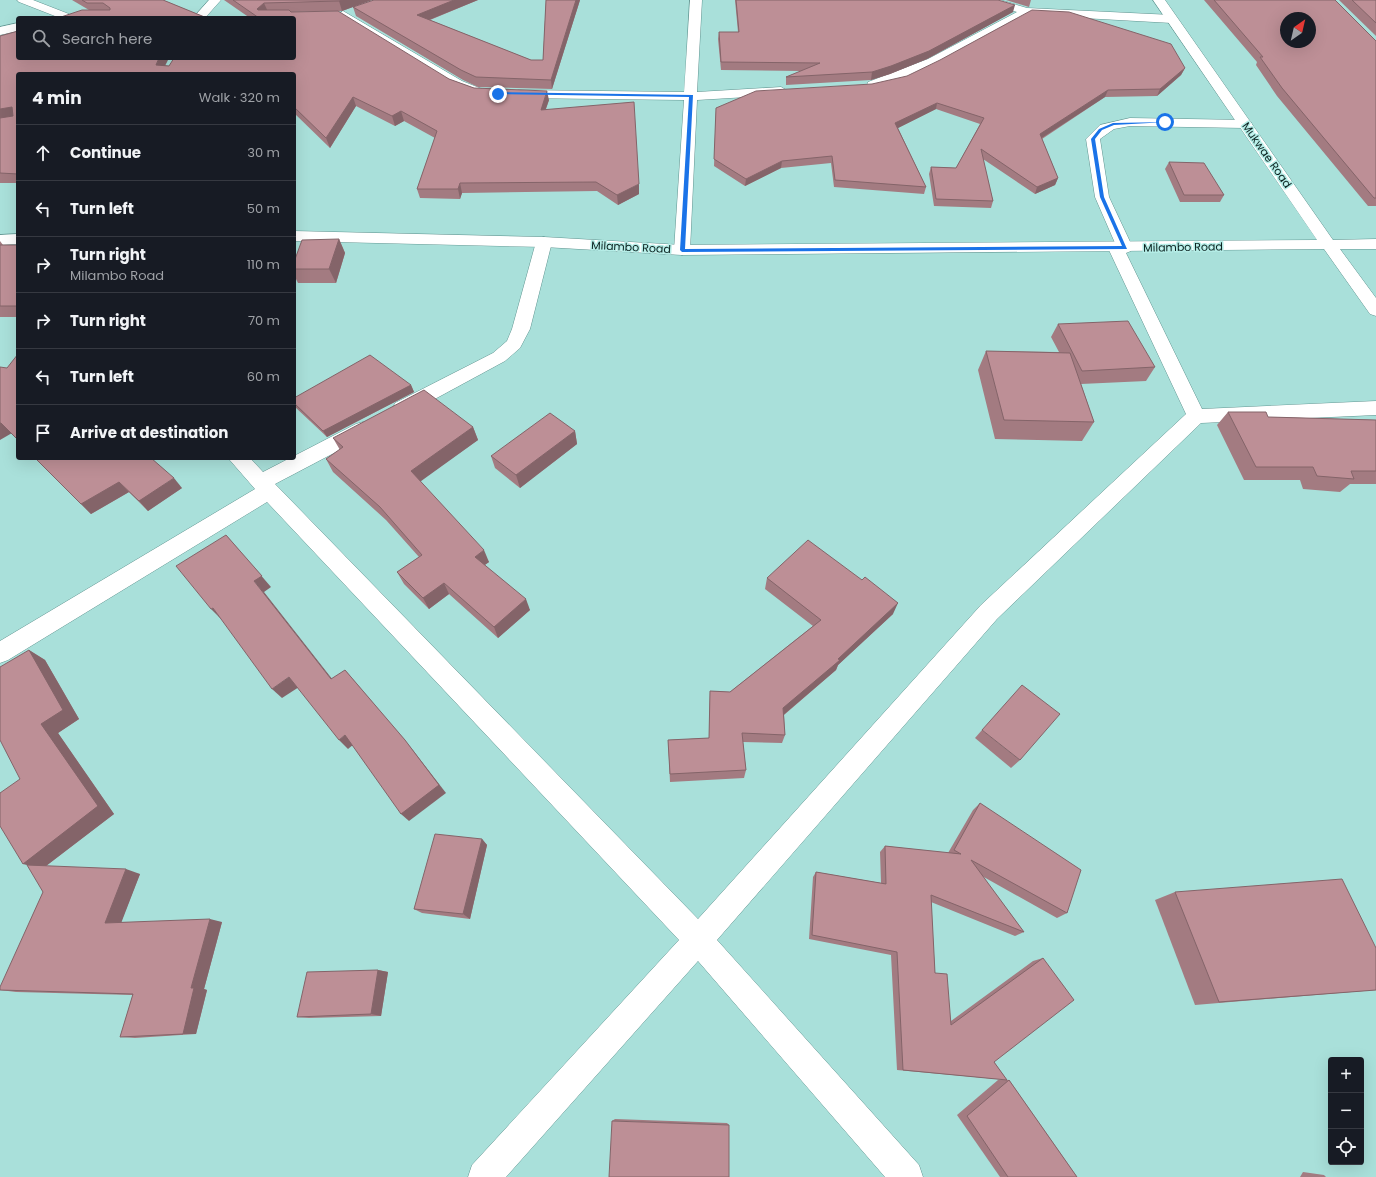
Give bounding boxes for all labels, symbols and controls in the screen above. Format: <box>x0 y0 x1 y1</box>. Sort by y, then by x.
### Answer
north arrow <box>1280 12 1316 48</box>
search box <box>16 16 296 60</box>
icon: search <box>30 27 52 49</box>
text: Search here <box>62 28 152 49</box>
route end <box>489 85 507 103</box>
text: 4 min <box>32 86 82 110</box>
text: Walk · 320 m <box>199 88 280 107</box>
route start <box>1156 113 1174 131</box>
street label: Mukwae Road <box>1238 119 1296 191</box>
icon: ahead <box>32 142 54 164</box>
text: Continue <box>70 142 141 163</box>
text: 30 m <box>247 143 280 162</box>
icon: left <box>32 198 54 220</box>
text: Turn left <box>70 198 134 219</box>
text: 50 m <box>247 199 280 218</box>
street label: Milambo Road <box>591 237 671 257</box>
street label: Milambo Road <box>1143 238 1223 256</box>
text: Turn right <box>70 244 146 265</box>
icon: right <box>32 254 54 276</box>
text: 110 m <box>247 255 280 274</box>
text: Milambo Road <box>70 266 164 285</box>
icon: right <box>32 310 54 332</box>
text: Turn right <box>70 310 146 331</box>
text: 70 m <box>248 311 280 330</box>
icon: left <box>32 366 54 388</box>
text: Turn left <box>70 366 134 387</box>
text: 60 m <box>247 367 280 386</box>
icon: arrive <box>32 422 54 444</box>
text: Arrive at destination <box>70 422 228 443</box>
map controls <box>1328 1057 1364 1165</box>
button: + <box>1328 1057 1364 1093</box>
button: − <box>1328 1093 1364 1129</box>
button: locate <box>1328 1129 1364 1165</box>

